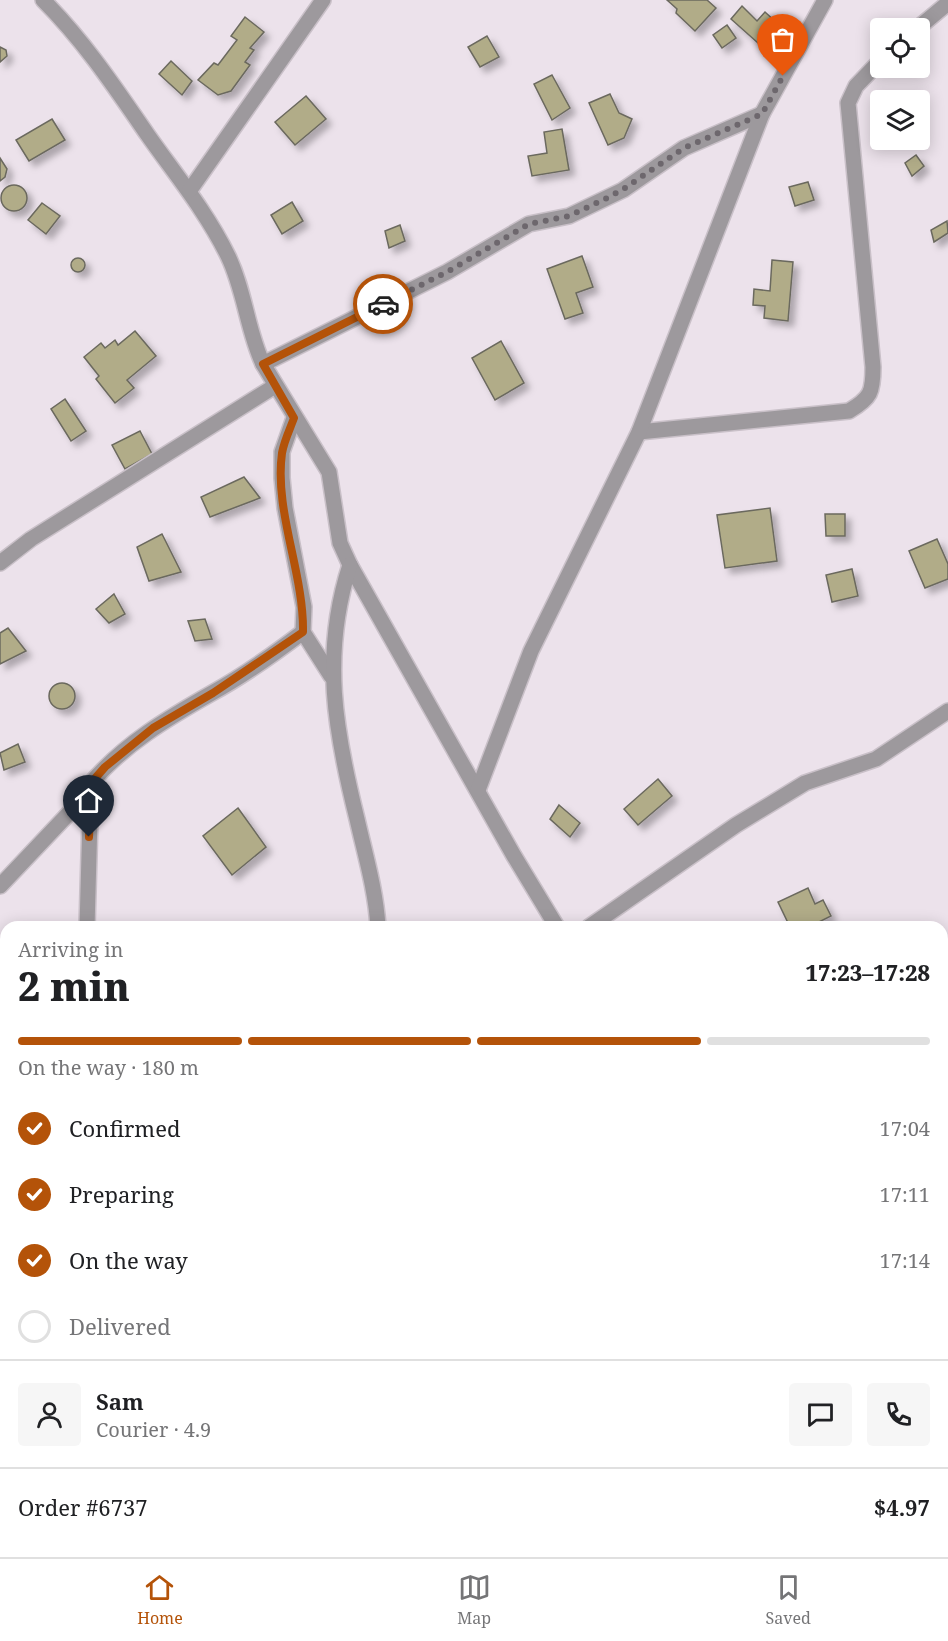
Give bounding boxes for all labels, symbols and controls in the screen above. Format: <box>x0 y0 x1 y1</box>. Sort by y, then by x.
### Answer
pin <box>757 14 808 76</box>
map controls <box>870 18 930 150</box>
button: locate <box>870 18 930 78</box>
icon: bag <box>766 23 799 56</box>
button: layers <box>870 90 930 150</box>
courier <box>353 274 413 334</box>
icon: car <box>367 288 400 321</box>
pin <box>63 775 114 837</box>
icon: home <box>72 784 105 817</box>
text: Arriving in <box>18 936 123 963</box>
text: 17:23–17:28 <box>806 957 930 987</box>
text: 2 min <box>18 959 130 1012</box>
text: On the way · 180 m <box>18 1054 199 1081</box>
icon: check <box>18 1112 51 1145</box>
text: Confirmed <box>69 1113 180 1143</box>
text: 17:04 <box>880 1115 930 1142</box>
icon: check <box>18 1178 51 1211</box>
text: Preparing <box>69 1179 174 1209</box>
text: 17:11 <box>880 1181 930 1208</box>
icon: check <box>18 1244 51 1277</box>
text: On the way <box>69 1245 188 1275</box>
text: 17:14 <box>880 1247 930 1274</box>
text: Delivered <box>69 1311 171 1341</box>
button: person <box>18 1383 81 1446</box>
button: chat <box>789 1383 852 1446</box>
button: phone <box>867 1383 930 1446</box>
text: Sam <box>96 1386 144 1416</box>
text: Courier · 4.9 <box>96 1416 211 1443</box>
text: Order #6737 <box>18 1492 148 1522</box>
text: $4.97 <box>874 1492 930 1522</box>
tab: Home <box>137 1571 183 1629</box>
tab: Map <box>457 1571 491 1629</box>
tab: Saved <box>765 1571 811 1629</box>

